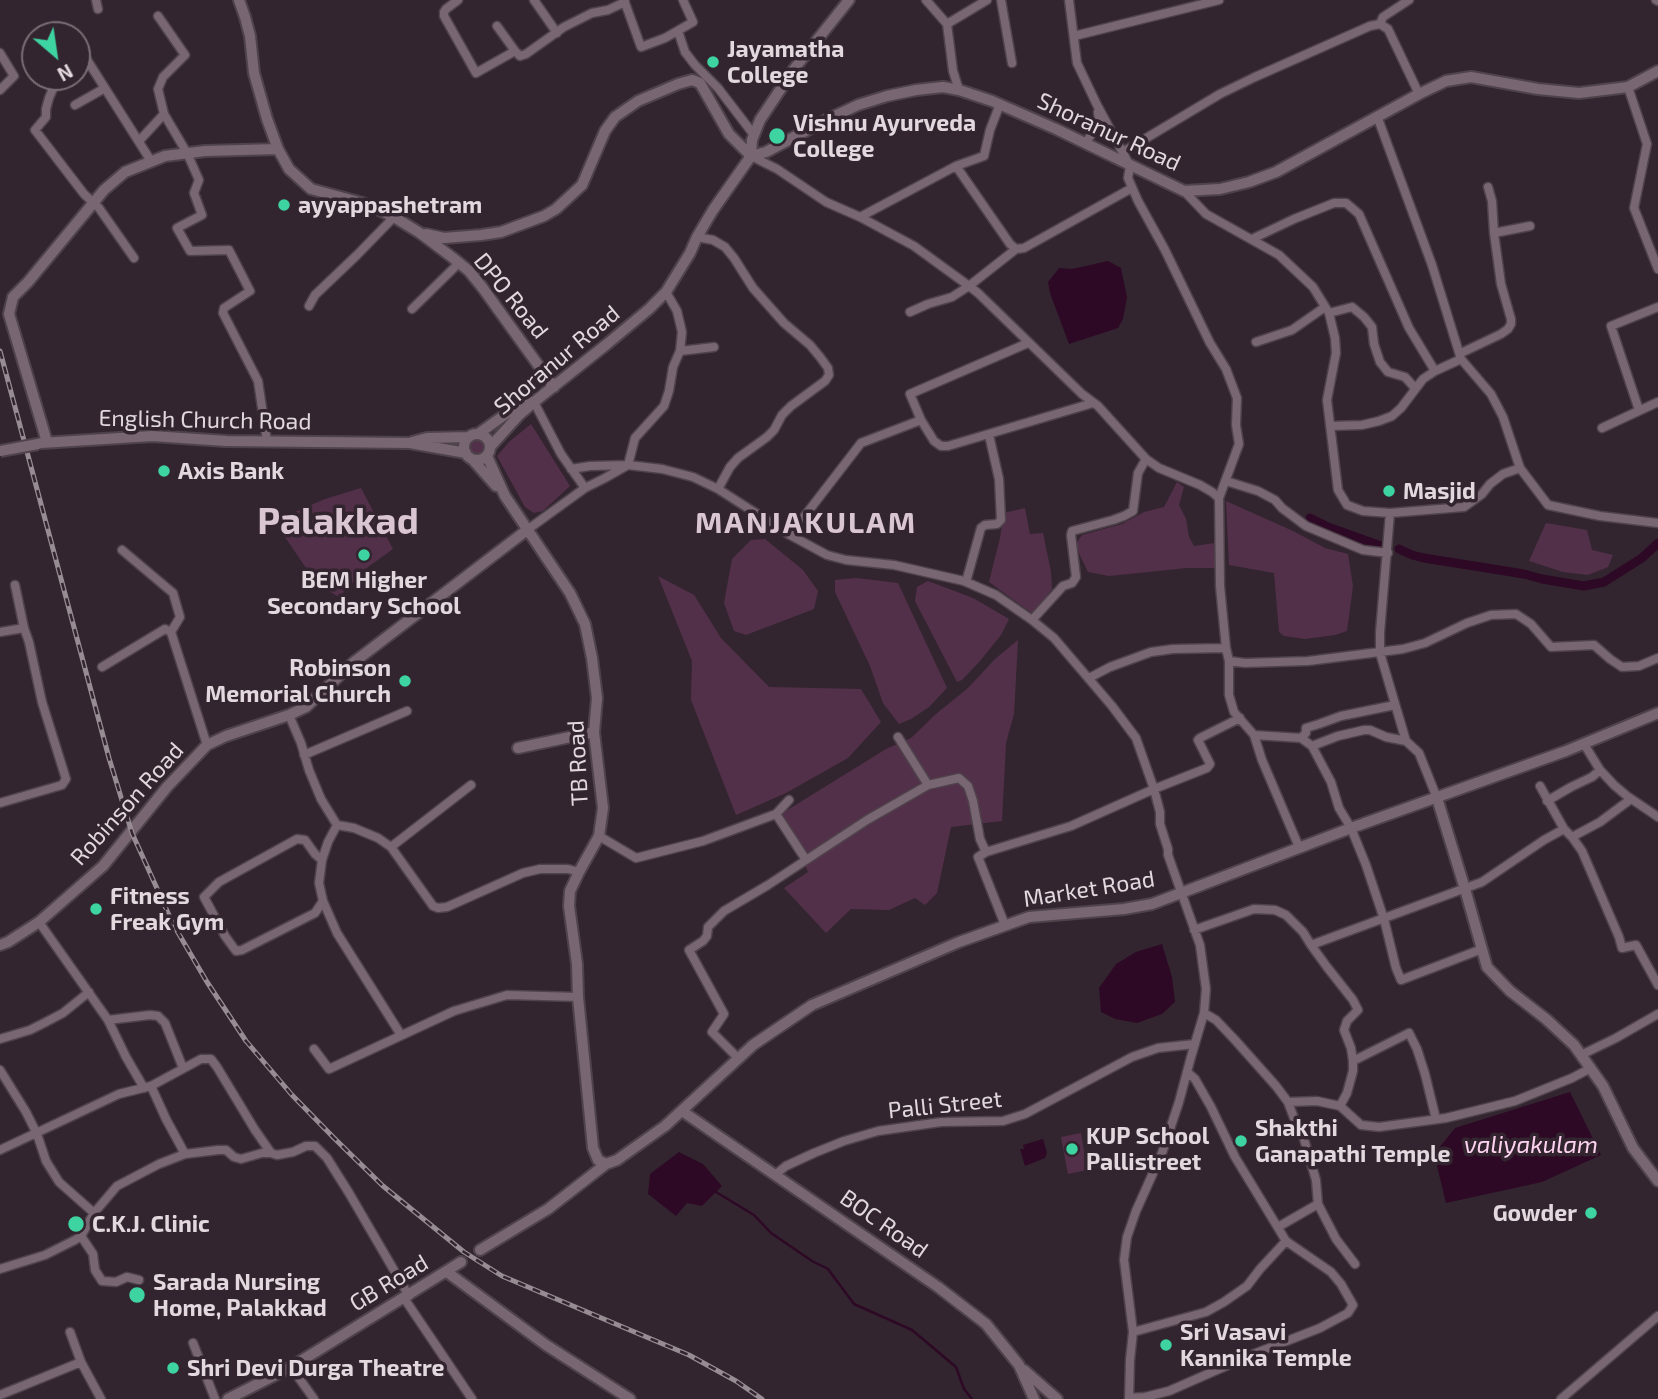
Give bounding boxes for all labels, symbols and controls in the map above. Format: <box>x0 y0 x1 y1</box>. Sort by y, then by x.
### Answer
north arrow <box>21 21 91 91</box>
place label: Jayamatha College <box>727 35 844 89</box>
marker: Jayamatha College <box>705 54 721 70</box>
text: N <box>54 60 77 86</box>
street label: Shoranur Road <box>1033 87 1185 177</box>
place label: Vishnu Ayurveda College <box>793 109 976 163</box>
marker: Vishnu Ayurveda College <box>767 126 787 146</box>
place label: ayyappashetram <box>298 191 482 219</box>
marker: ayyappashetram <box>276 197 292 213</box>
street label: DPO Road <box>468 248 554 344</box>
street label: Shoranur Road <box>489 300 625 420</box>
street label: English Church Road <box>98 404 312 436</box>
place label: Axis Bank <box>178 457 284 485</box>
marker: Axis Bank <box>156 463 172 479</box>
place label: Masjid <box>1403 477 1476 505</box>
marker: Masjid <box>1381 483 1397 499</box>
district label: Palakkad <box>257 500 419 544</box>
district label: MANJAKULAM <box>696 505 916 541</box>
marker: BEM Higher Secondary School <box>356 547 372 563</box>
place label: BEM Higher Secondary School <box>267 566 461 620</box>
place label: Robinson Memorial Church <box>205 654 391 708</box>
marker: Robinson Memorial Church <box>397 673 413 689</box>
street label: TB Road <box>562 719 594 807</box>
street label: Robinson Road <box>65 737 189 871</box>
street label: Market Road <box>1021 865 1157 913</box>
place label: Fitness Freak Gym <box>110 882 224 936</box>
marker: Fitness Freak Gym <box>88 901 104 917</box>
street label: Palli Street <box>887 1085 1003 1125</box>
place label: Shakthi Ganapathi Temple <box>1255 1114 1451 1168</box>
place label: KUP School Pallistreet <box>1086 1122 1209 1176</box>
water label: valiyakulam <box>1464 1131 1598 1159</box>
marker: Shakthi Ganapathi Temple <box>1233 1133 1249 1149</box>
marker: KUP School Pallistreet <box>1064 1141 1080 1157</box>
street label: BOC Road <box>835 1184 933 1264</box>
place label: Gowder <box>1493 1199 1577 1227</box>
marker: Gowder <box>1583 1205 1599 1221</box>
place label: C.K.J. Clinic <box>92 1210 210 1238</box>
marker: C.K.J. Clinic <box>66 1214 86 1234</box>
street label: GB Road <box>345 1249 433 1317</box>
place label: Sarada Nursing Home, Palakkad <box>153 1268 327 1322</box>
marker: Sarada Nursing Home, Palakkad <box>127 1285 147 1305</box>
place label: Sri Vasavi Kannika Temple <box>1180 1318 1352 1372</box>
marker: Sri Vasavi Kannika Temple <box>1158 1337 1174 1353</box>
place label: Shri Devi Durga Theatre <box>187 1354 445 1382</box>
marker: Shri Devi Durga Theatre <box>165 1360 181 1376</box>

